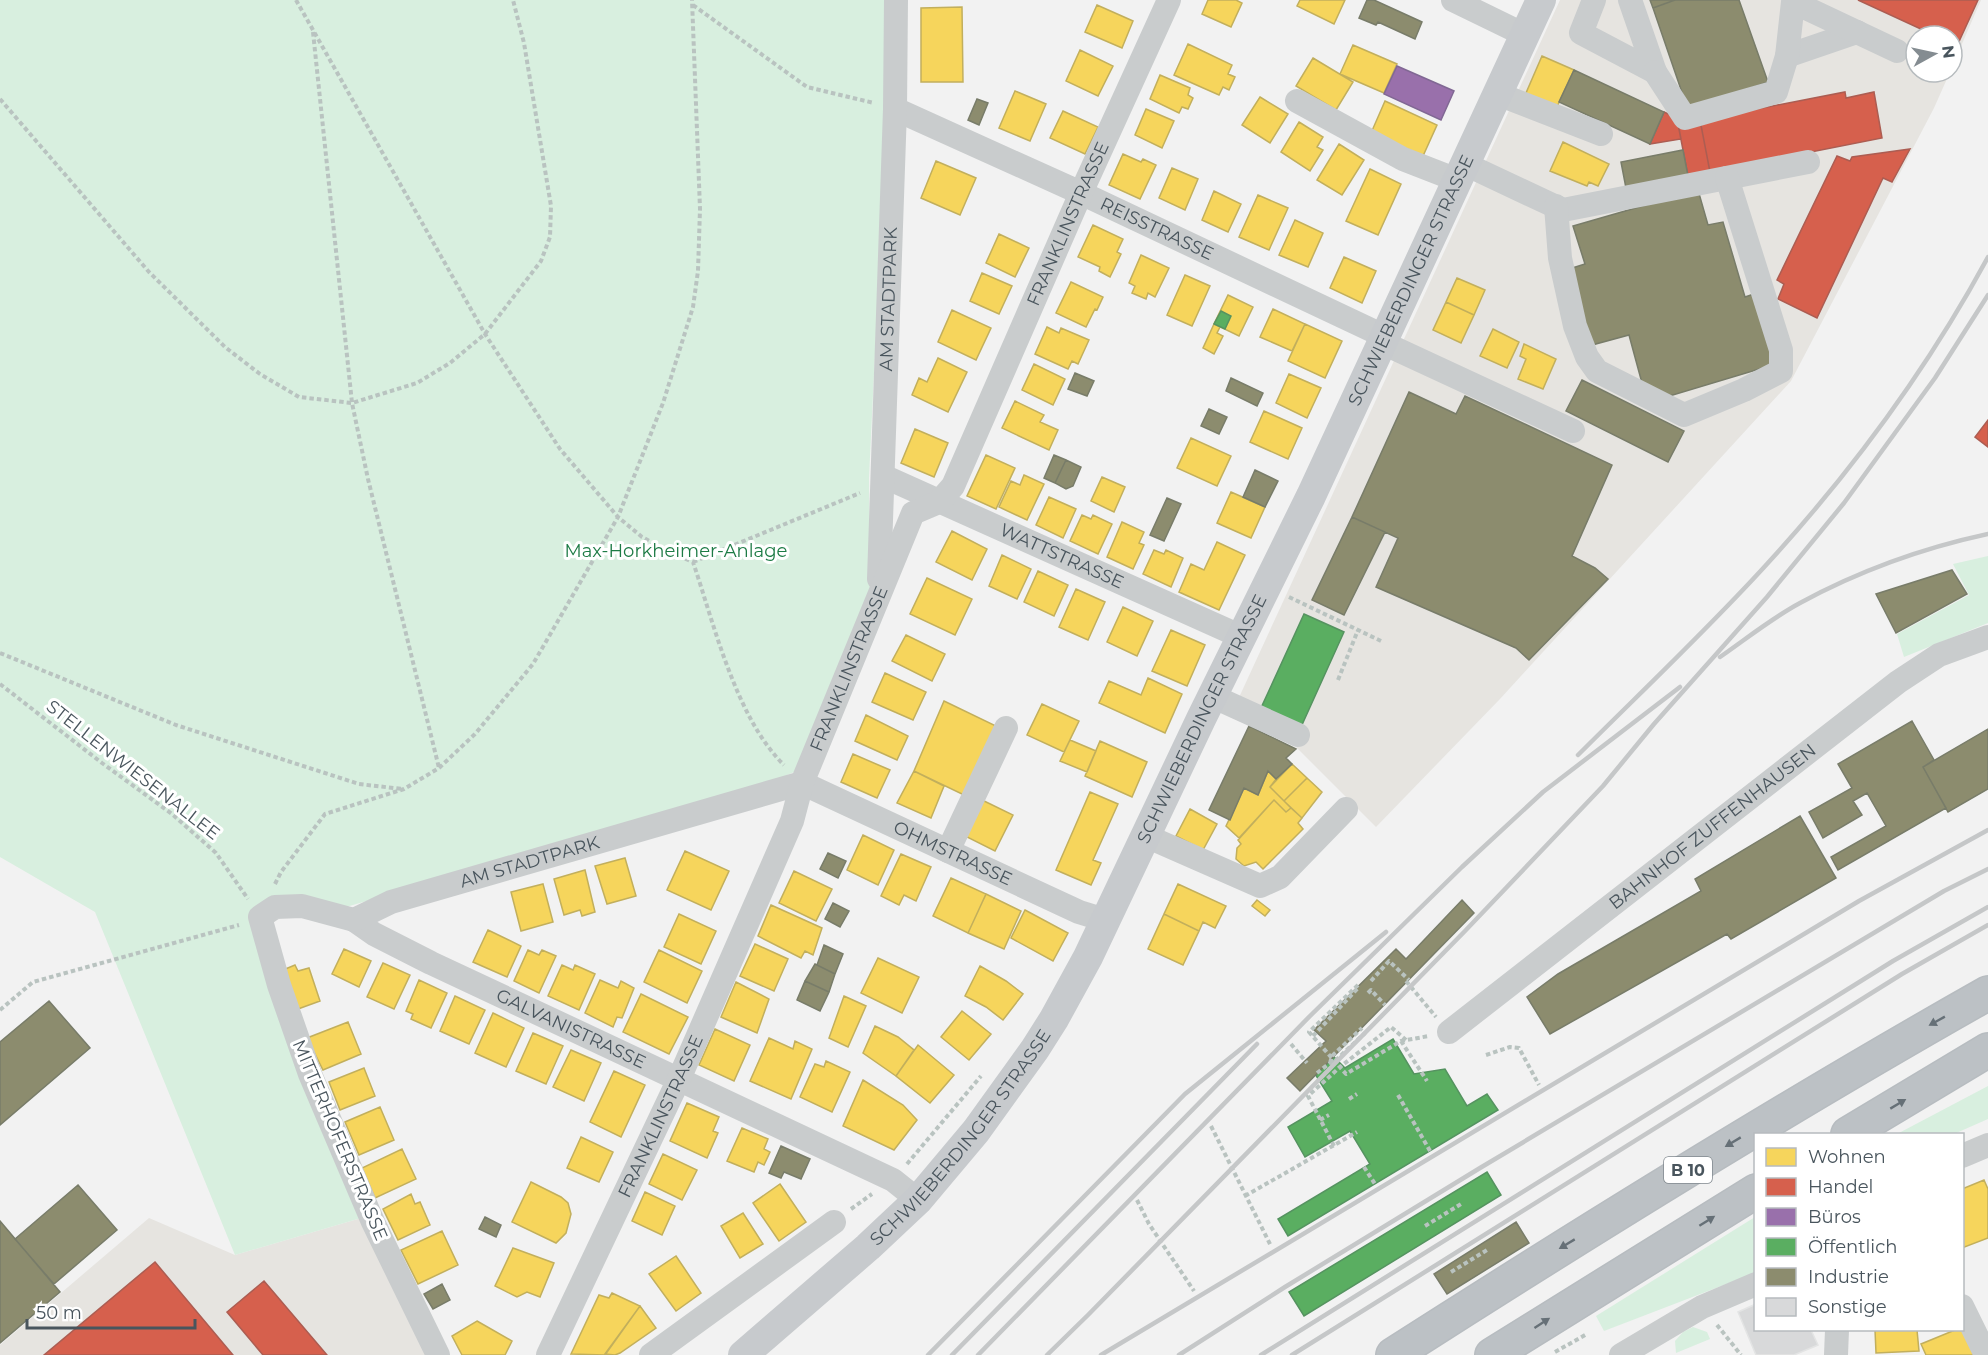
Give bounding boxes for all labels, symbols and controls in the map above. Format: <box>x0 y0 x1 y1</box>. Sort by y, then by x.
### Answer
north arrow <box>1904 24 1964 84</box>
text: N <box>1938 44 1959 60</box>
street label: FRANKLINSTRASSE <box>1022 139 1114 309</box>
street label: SCHWIEBERDINGER STRASSE <box>1343 151 1479 409</box>
street label: REISSTRASSE <box>1097 193 1217 265</box>
street label: AM STADTPARK <box>875 227 902 372</box>
street label: WATTSTRASSE <box>996 519 1127 594</box>
park label: Max-Horkheimer-Anlage <box>565 540 788 562</box>
street label: FRANKLINSTRASSE <box>805 583 893 755</box>
street label: SCHWIEBERDINGER STRASSE <box>1132 591 1272 847</box>
street label: STELLENWIESENALLEE <box>42 695 224 845</box>
street label: BAHNHOF ZUFFENHAUSEN <box>1605 739 1820 914</box>
street label: OHMSTRASSE <box>890 816 1016 890</box>
street label: AM STADTPARK <box>457 831 602 893</box>
street label: GALVANISTRASSE <box>493 984 649 1073</box>
one-way arrow <box>1929 1016 1945 1027</box>
street label: SCHWIEBERDINGER STRASSE <box>865 1025 1056 1250</box>
street label: FRANKLINSTRASSE <box>613 1032 708 1201</box>
street label: MITTERHOFERSTRASSE <box>288 1036 392 1244</box>
one-way arrow <box>1890 1099 1907 1109</box>
legend <box>1754 1133 1964 1331</box>
one-way arrow <box>1725 1137 1741 1148</box>
text: Wohnen <box>1808 1146 1886 1168</box>
road number: B 10 <box>1664 1157 1712 1183</box>
text: Handel <box>1808 1176 1873 1198</box>
text: Büros <box>1808 1206 1861 1228</box>
one-way arrow <box>1699 1215 1715 1226</box>
text: Öffentlich <box>1808 1236 1897 1258</box>
one-way arrow <box>1559 1239 1575 1250</box>
text: Industrie <box>1808 1266 1889 1288</box>
scale bar <box>27 1292 195 1330</box>
text: Sonstige <box>1808 1296 1887 1318</box>
text: 50 m <box>36 1302 82 1324</box>
one-way arrow <box>1534 1318 1550 1329</box>

